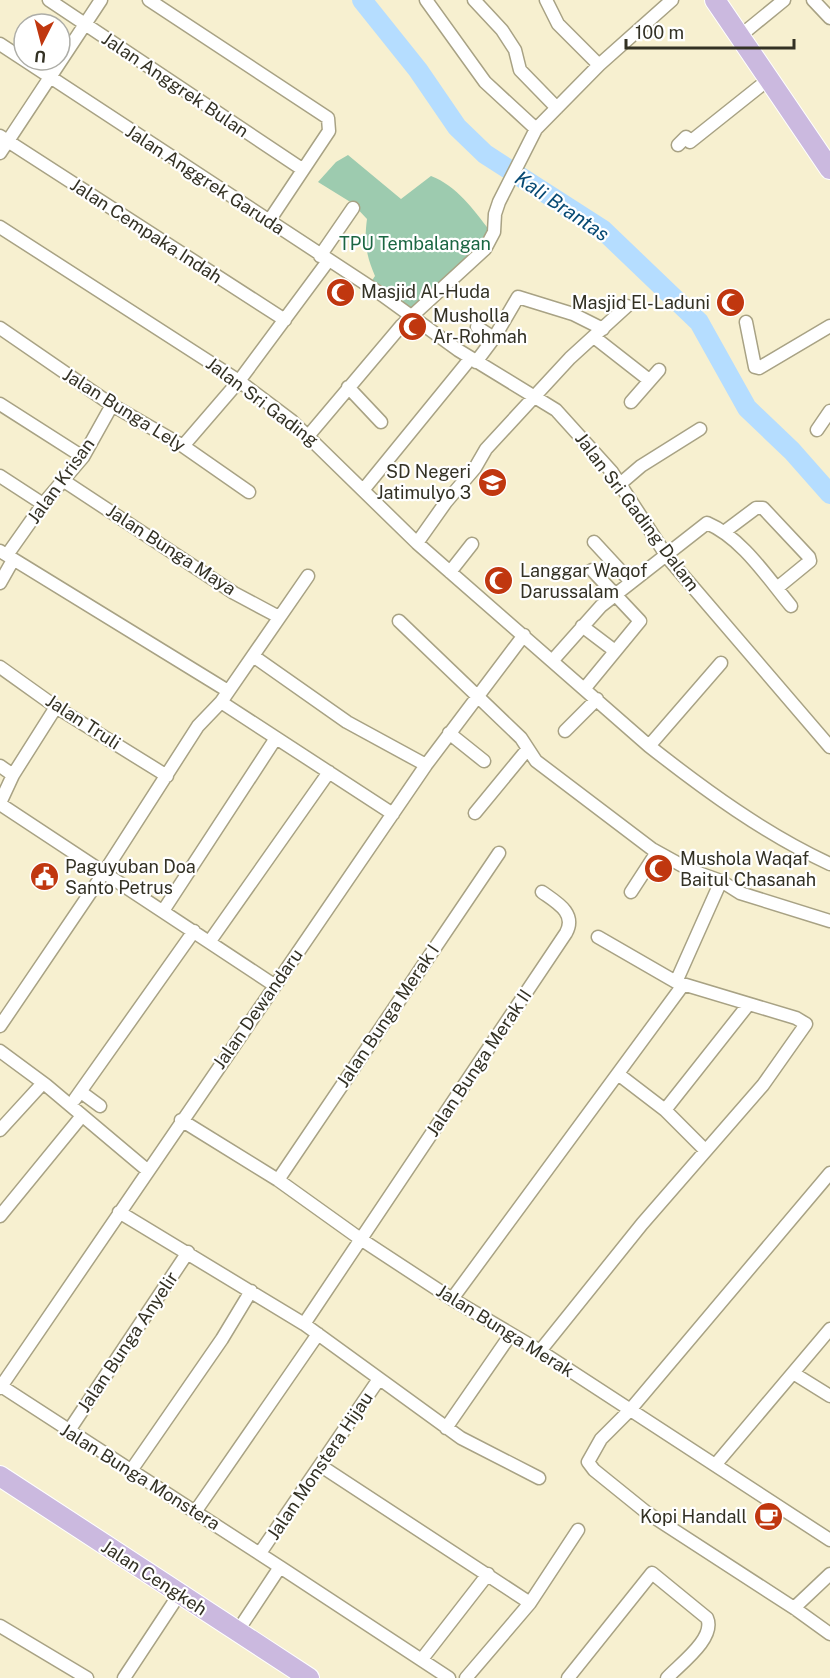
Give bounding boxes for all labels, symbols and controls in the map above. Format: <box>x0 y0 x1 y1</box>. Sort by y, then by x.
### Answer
north arrow <box>12 12 72 72</box>
scale bar <box>626 12 794 50</box>
text: 100 m <box>635 22 684 43</box>
street label: Jalan Anggrek Bulan <box>98 28 253 141</box>
text: U <box>34 46 47 66</box>
street label: Jalan Anggrek Garuda <box>122 120 289 239</box>
water label: Kali Brantas <box>510 166 614 246</box>
street label: Jalan Cempaka Indah <box>67 174 226 287</box>
park label: TPU Tembalangan <box>339 233 491 254</box>
mosque icon: Masjid Al-Huda <box>324 276 356 308</box>
place label: Masjid Al-Huda <box>361 281 490 302</box>
mosque icon: Masjid El-Laduni <box>715 287 747 319</box>
place label: Masjid El-Laduni <box>572 292 710 313</box>
place label: Musholla Ar-Rohmah <box>433 305 527 347</box>
mosque icon: Musholla Ar-Rohmah <box>396 310 428 342</box>
street label: Jalan Sri Gading <box>202 353 323 451</box>
street label: Jalan Bunga Lely <box>59 364 190 456</box>
street label: Jalan Sri Gading Dalam <box>571 428 704 595</box>
street label: Jalan Krisan <box>23 434 99 527</box>
place label: SD Negeri Jatimulyo 3 <box>376 461 471 503</box>
school or university icon: SD Negeri Jatimulyo 3 <box>476 466 508 498</box>
street label: Jalan Bunga Maya <box>103 500 240 599</box>
place label: Langgar Waqof Darussalam <box>520 560 647 602</box>
mosque icon: Langgar Waqof Darussalam <box>483 565 515 597</box>
street label: Jalan Truli <box>42 690 124 753</box>
place label: Mushola Waqaf Baitul Chasanah <box>680 848 816 890</box>
mosque icon: Mushola Waqaf Baitul Chasanah <box>643 853 675 885</box>
place label: Paguyuban Doa Santo Petrus <box>65 856 196 898</box>
public building icon: Paguyuban Doa Santo Petrus <box>28 861 60 893</box>
street label: Jalan Bunga Merak I <box>332 940 443 1091</box>
street label: Jalan Dewandaru <box>208 945 307 1073</box>
street label: Jalan Bunga Merak II <box>422 985 536 1140</box>
street label: Jalan Bunga Anyelir <box>73 1268 182 1416</box>
street label: Jalan Bunga Merak <box>433 1280 578 1381</box>
street label: Jalan Monstera Hijau <box>262 1388 377 1544</box>
street label: Jalan Bunga Monstera <box>57 1419 224 1534</box>
cafe icon: Kopi Handall <box>752 1501 784 1533</box>
place label: Kopi Handall <box>640 1506 747 1527</box>
street label: Jalan Cengkeh <box>98 1536 211 1619</box>

